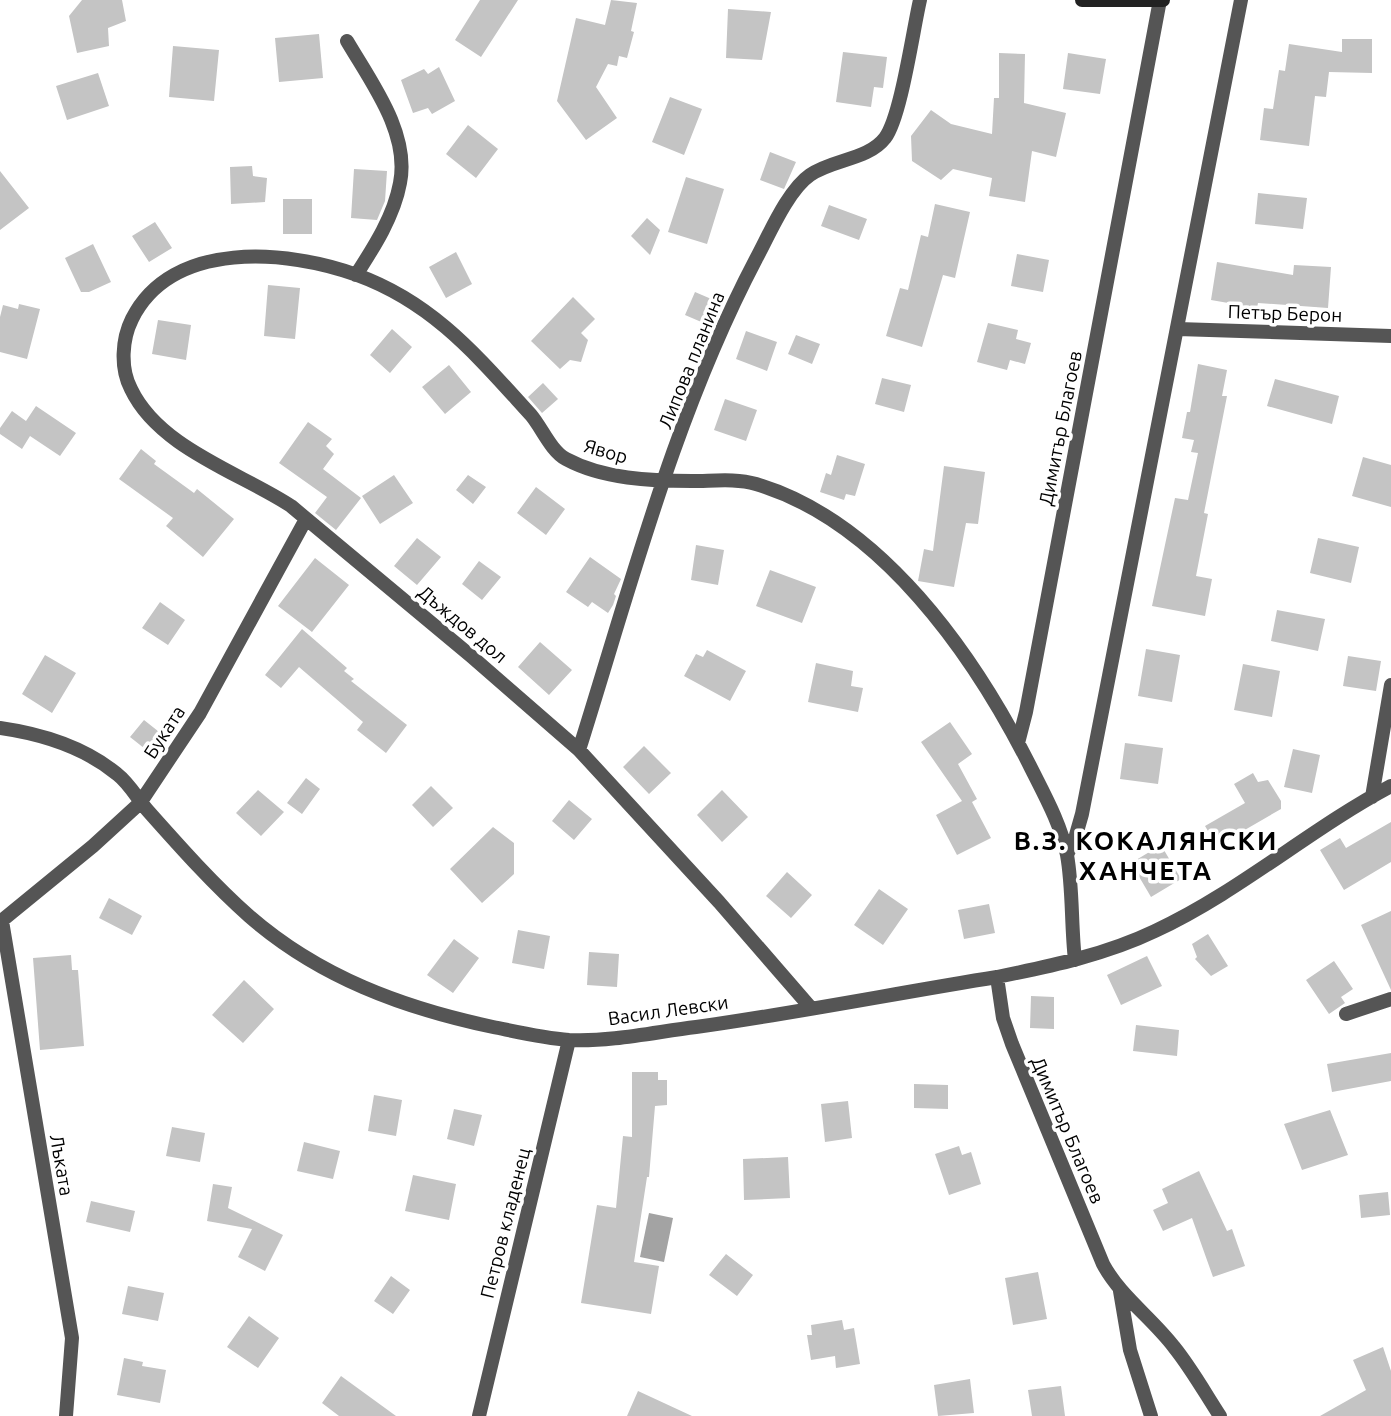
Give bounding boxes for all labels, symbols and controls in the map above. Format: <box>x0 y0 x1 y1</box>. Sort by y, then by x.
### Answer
street label: Липова планина <box>653 288 729 432</box>
street label: Петър Берон <box>1227 300 1343 326</box>
street label: Димитър Благоев <box>1034 349 1086 507</box>
street label: Явор <box>582 434 630 468</box>
street label: Дъждов дол <box>414 580 512 668</box>
street label: Буката <box>139 701 189 763</box>
district label: В.З. КОКАЛЯНСКИ ХАНЧЕТА <box>1014 826 1278 885</box>
street label: Васил Левски <box>606 991 730 1029</box>
street label: Димитър Благоев <box>1027 1053 1109 1207</box>
street label: Лъката <box>46 1133 78 1197</box>
street label: Петров кладенец <box>476 1145 534 1301</box>

